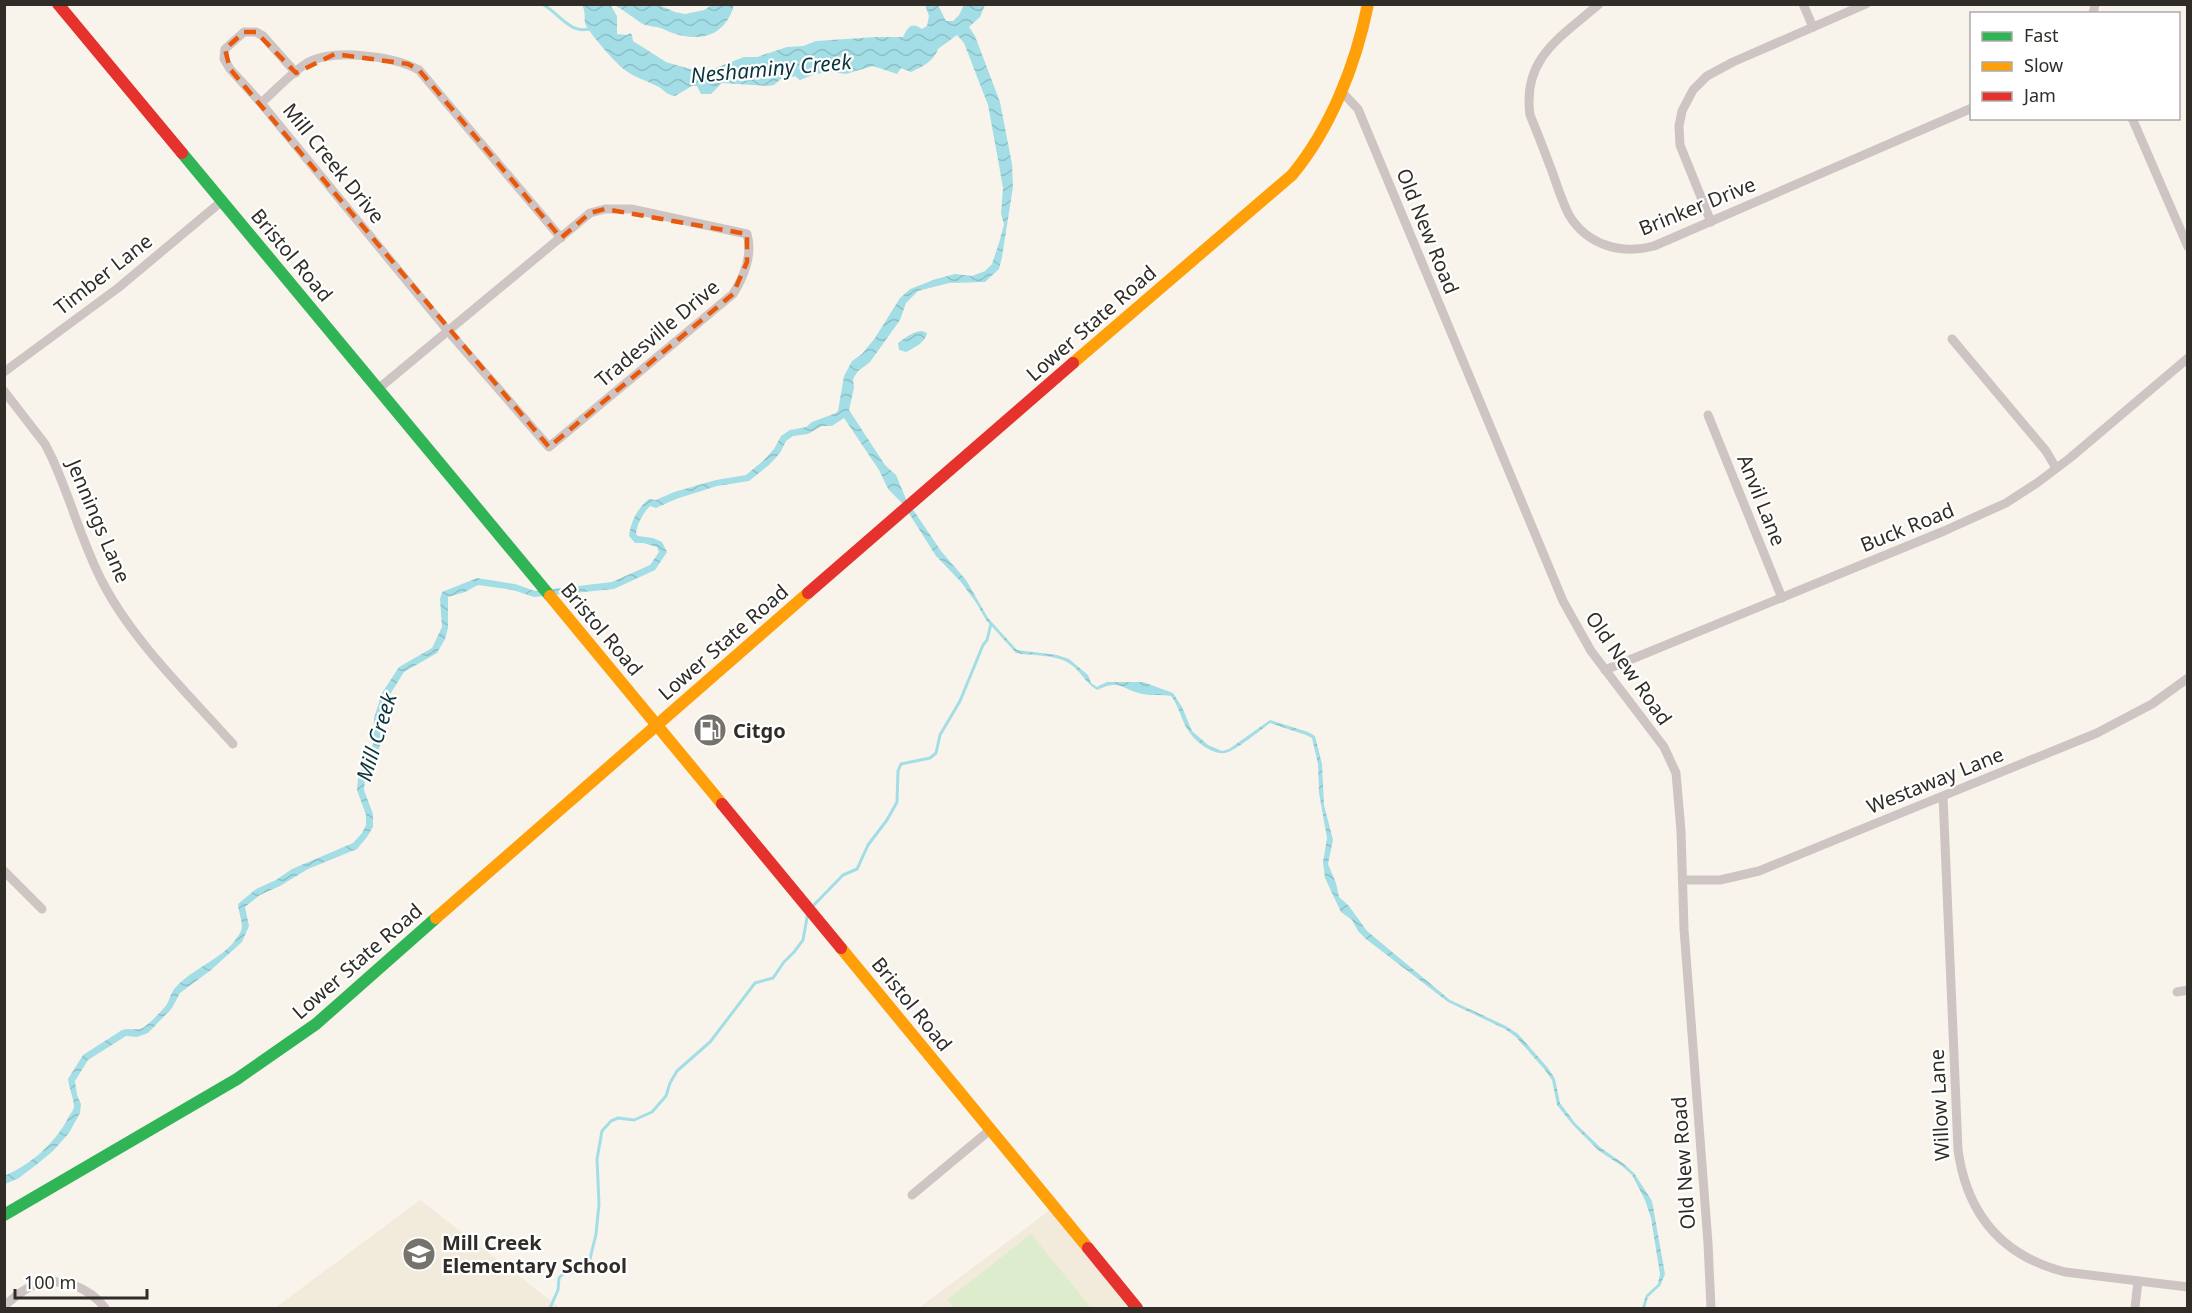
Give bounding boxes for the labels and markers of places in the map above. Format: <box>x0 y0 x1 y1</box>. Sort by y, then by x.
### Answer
fuel station icon: Citgo <box>692 712 728 748</box>
place label: Citgo <box>733 717 786 744</box>
place label: Mill Creek Elementary School <box>442 1229 627 1279</box>
school or university icon: Mill Creek Elementary School <box>401 1236 437 1272</box>

